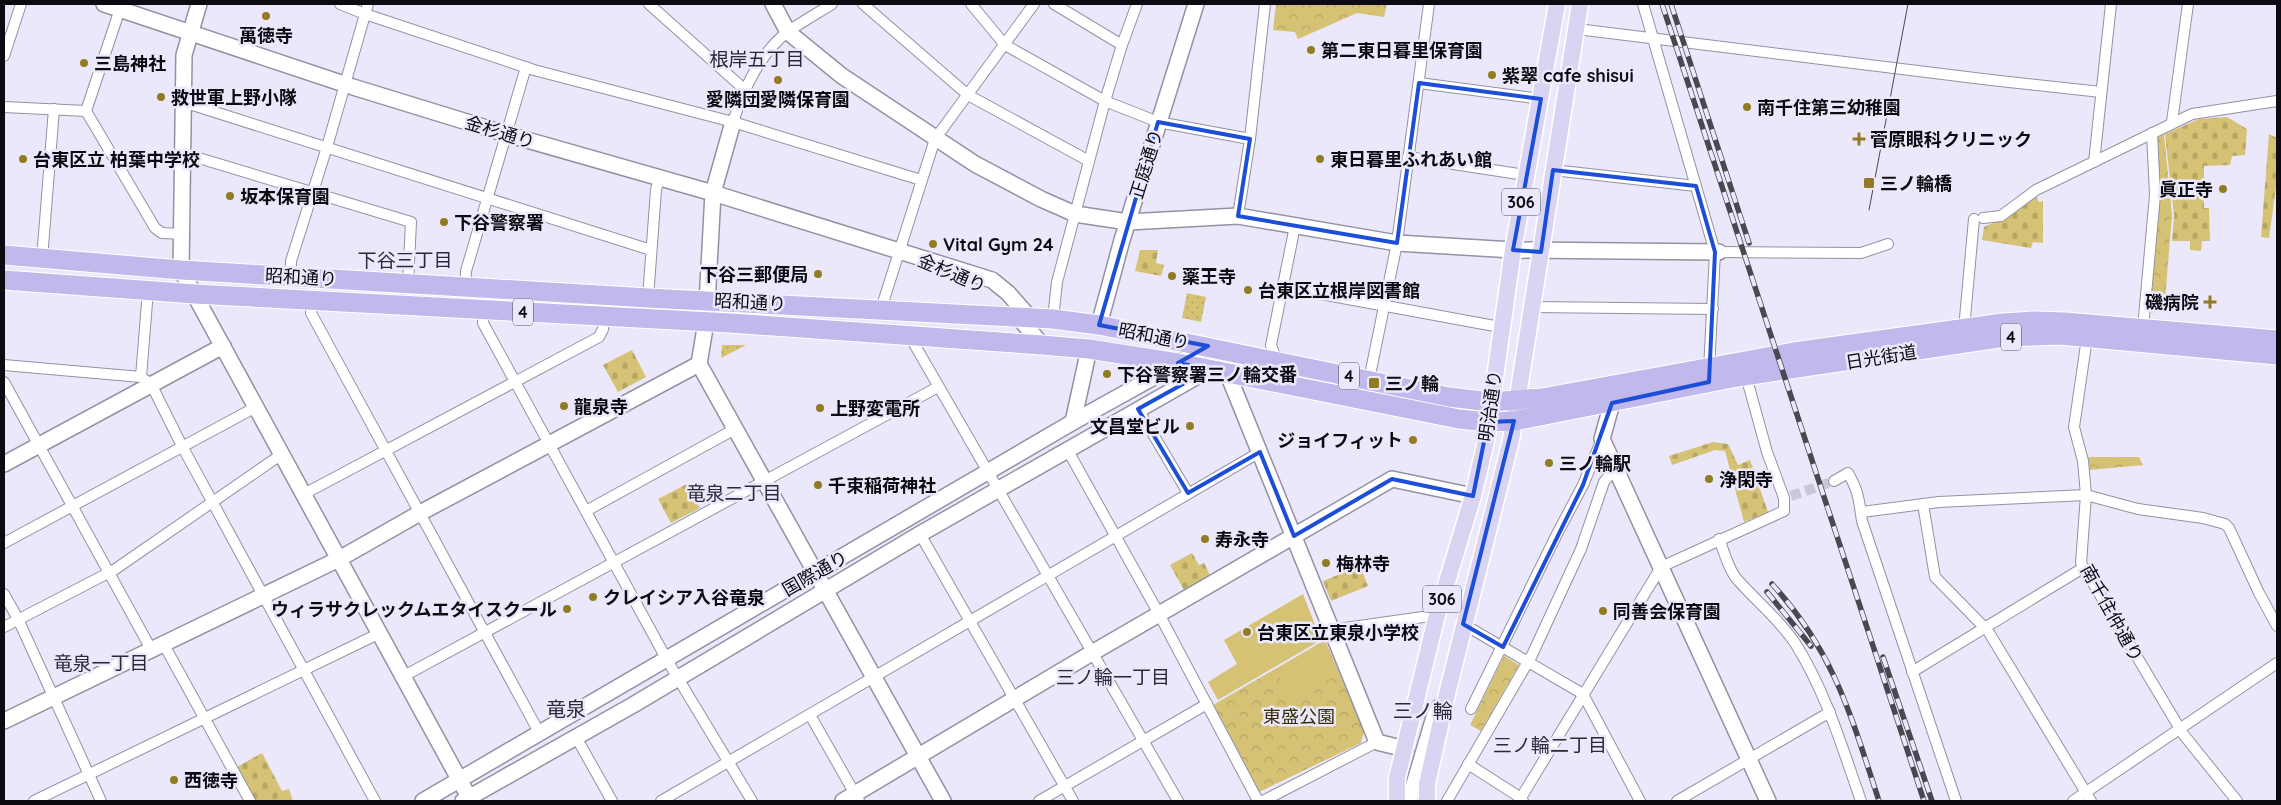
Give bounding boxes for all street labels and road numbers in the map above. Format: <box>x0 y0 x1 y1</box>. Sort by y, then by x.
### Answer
street label: 金杉通り <box>462 110 538 154</box>
street label: 正庭通り <box>1124 126 1168 202</box>
road number: 306 <box>1502 188 1540 216</box>
street label: 金杉通り <box>914 248 990 298</box>
street label: 昭和通り <box>264 264 338 290</box>
street label: 昭和通り <box>713 289 787 315</box>
road number: 4 <box>513 298 533 326</box>
street label: 昭和通り <box>1116 318 1192 354</box>
road number: 4 <box>2001 324 2021 351</box>
street label: 日光街道 <box>1844 340 1918 374</box>
road number: 4 <box>1339 362 1359 390</box>
street label: 明治通り <box>1474 369 1506 443</box>
street label: 国際通り <box>778 545 852 601</box>
street label: 南千住仲通り <box>2076 560 2148 666</box>
road number: 306 <box>1423 586 1461 612</box>

